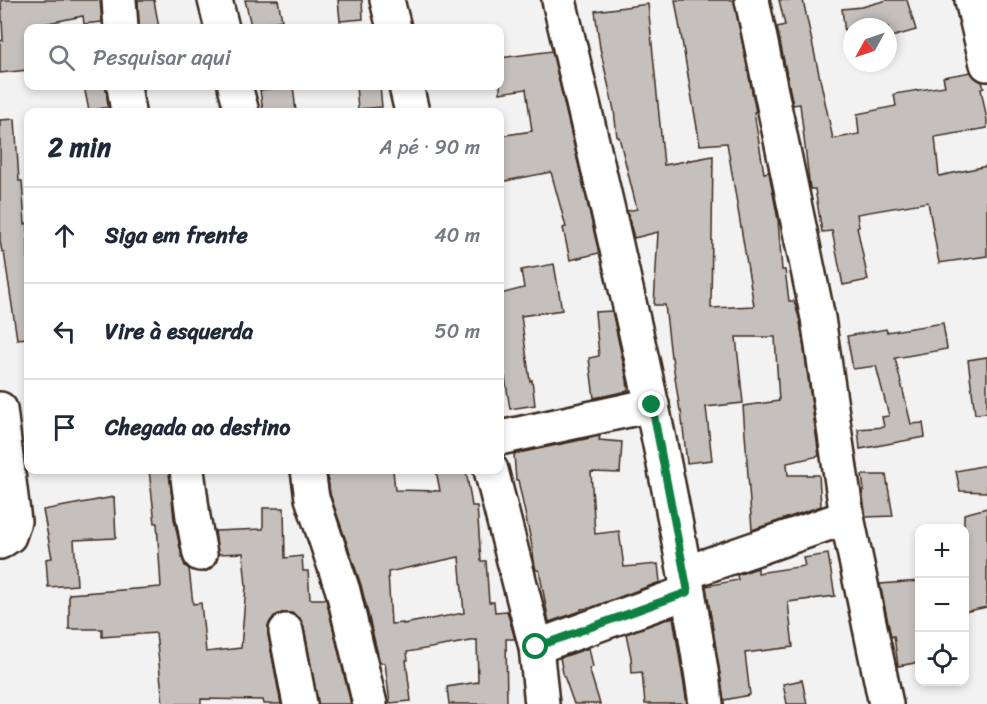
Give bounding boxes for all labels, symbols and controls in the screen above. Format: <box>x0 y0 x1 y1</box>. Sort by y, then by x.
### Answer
north arrow <box>843 18 897 72</box>
search box <box>24 24 504 90</box>
text: Pesquisar aqui <box>93 38 231 77</box>
icon: search <box>45 41 78 74</box>
text: 2 min <box>48 124 111 170</box>
text: A pé · 90 m <box>380 130 480 165</box>
text: Siga em frente <box>105 216 248 255</box>
text: 40 m <box>434 218 480 253</box>
icon: ahead <box>48 219 81 252</box>
text: Vire à esquerda <box>105 312 253 351</box>
text: 50 m <box>435 314 480 349</box>
icon: left <box>48 315 81 348</box>
route end <box>638 391 664 417</box>
text: Chegada ao destino <box>105 408 290 447</box>
icon: arrive <box>48 411 81 444</box>
map controls <box>915 524 969 686</box>
button: + <box>915 524 969 578</box>
button: − <box>915 578 969 632</box>
button: locate <box>915 632 969 686</box>
route start <box>522 633 548 659</box>

